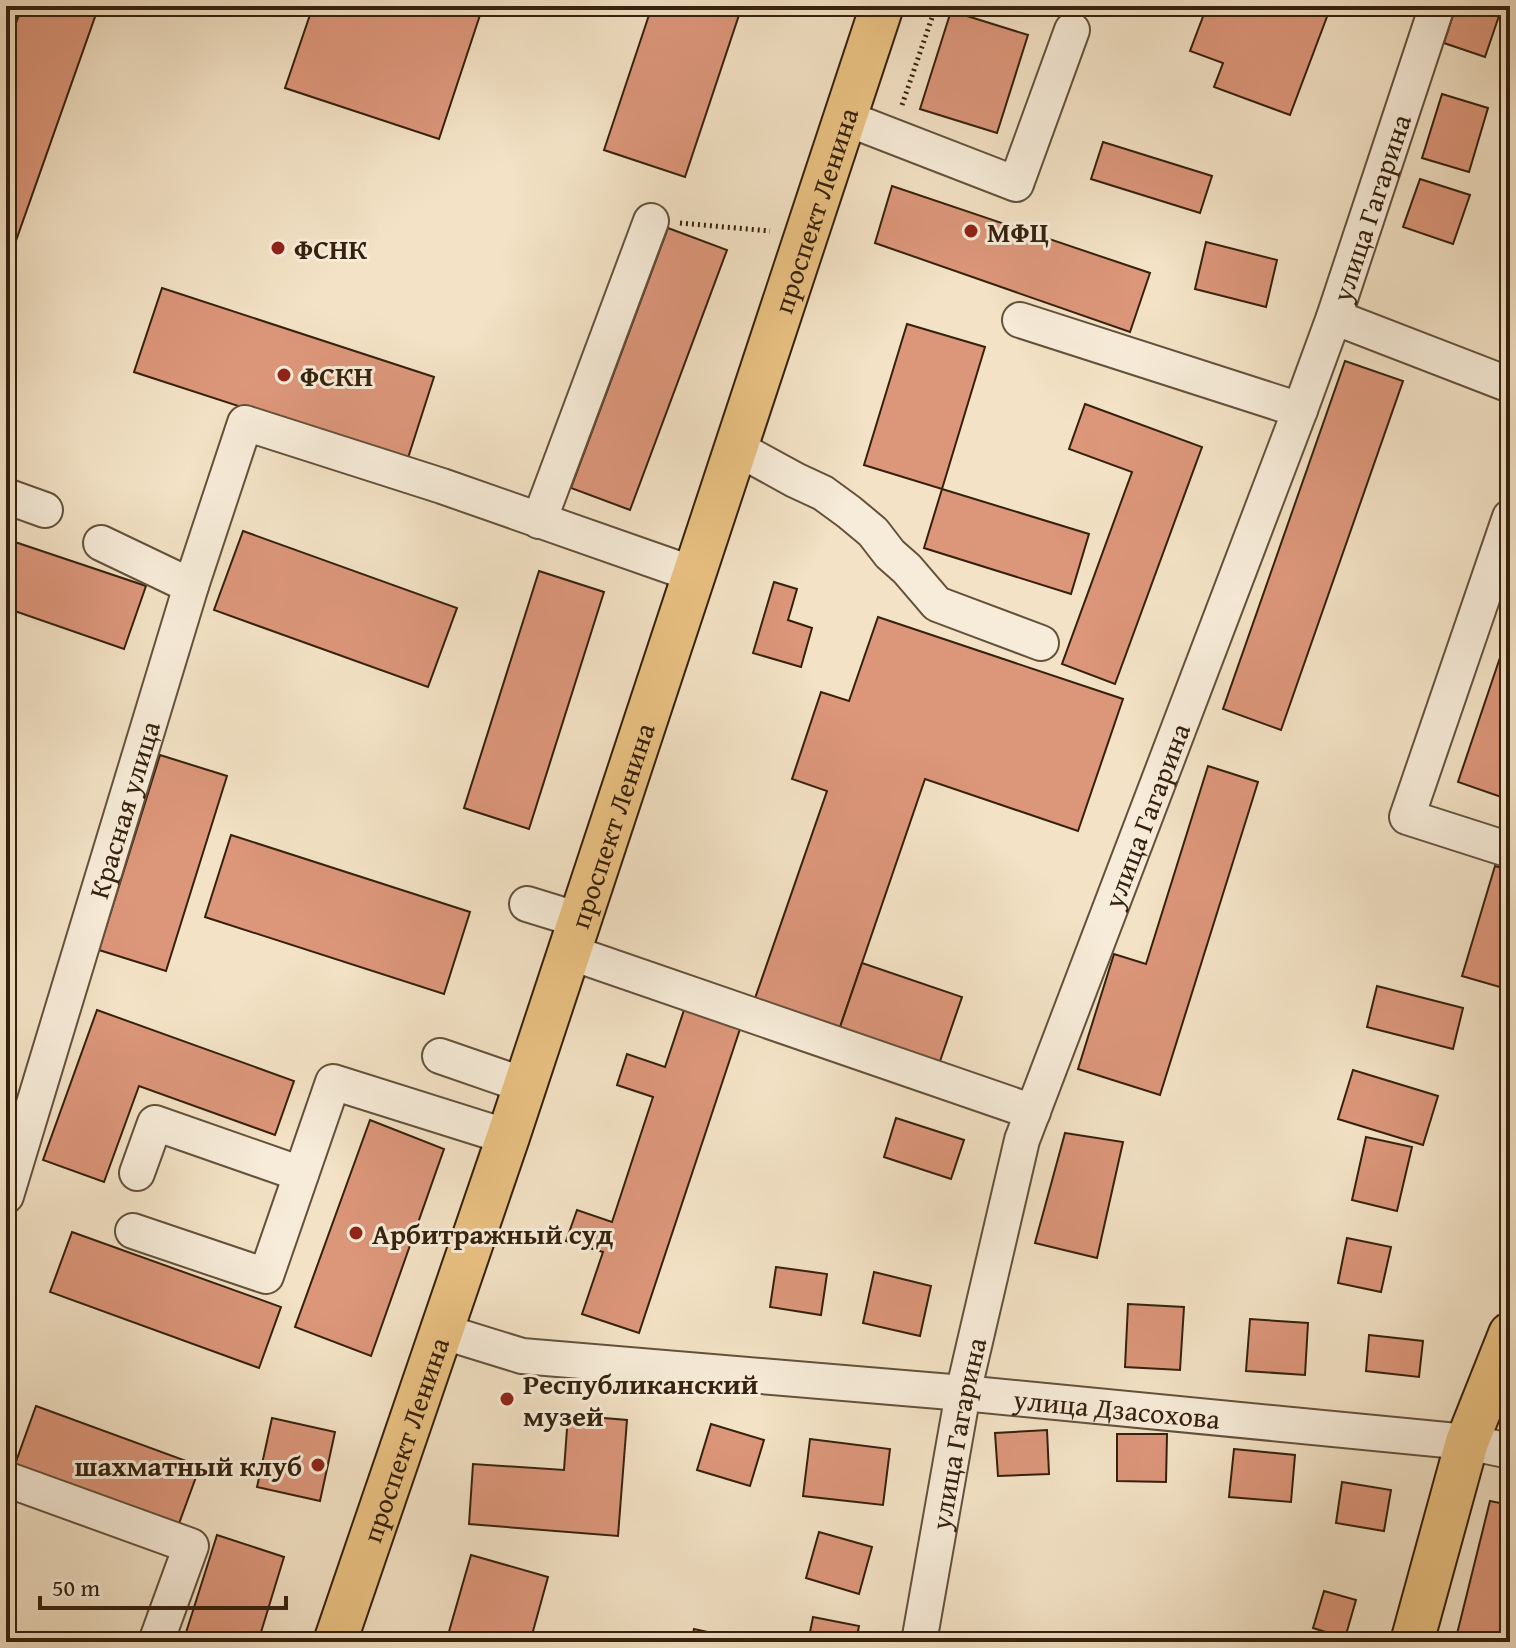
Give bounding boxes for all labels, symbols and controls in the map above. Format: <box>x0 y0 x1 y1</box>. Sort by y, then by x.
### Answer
street label: проспект Ленина <box>761 101 868 318</box>
street label: улица Гагарина <box>1320 108 1421 308</box>
place label: МФЦ <box>987 211 1049 252</box>
marker: МФЦ <box>962 222 980 240</box>
place label: ФСНК <box>294 228 367 269</box>
marker: ФСНК <box>269 239 287 257</box>
place label: ФСКН <box>300 355 373 396</box>
marker: ФСКН <box>275 366 293 384</box>
street label: Красная улица <box>77 715 170 903</box>
street label: улица Гагарина <box>1091 716 1200 915</box>
street label: проспект Ленина <box>558 717 664 934</box>
place label: Арбитражный суд <box>372 1213 614 1254</box>
marker: Арбитражный суд <box>347 1224 365 1242</box>
street label: проспект Ленина <box>350 1331 459 1548</box>
street label: улица Гагарина <box>919 1332 996 1534</box>
place label: Республиканский музей <box>523 1363 758 1436</box>
street label: улица Дзасохова <box>1011 1377 1223 1438</box>
marker: Республиканский музей <box>498 1390 516 1408</box>
place label: шахматный клуб <box>75 1445 302 1486</box>
marker: шахматный клуб <box>309 1456 327 1474</box>
scale bar <box>40 1560 286 1610</box>
text: 50 m <box>52 1570 100 1605</box>

